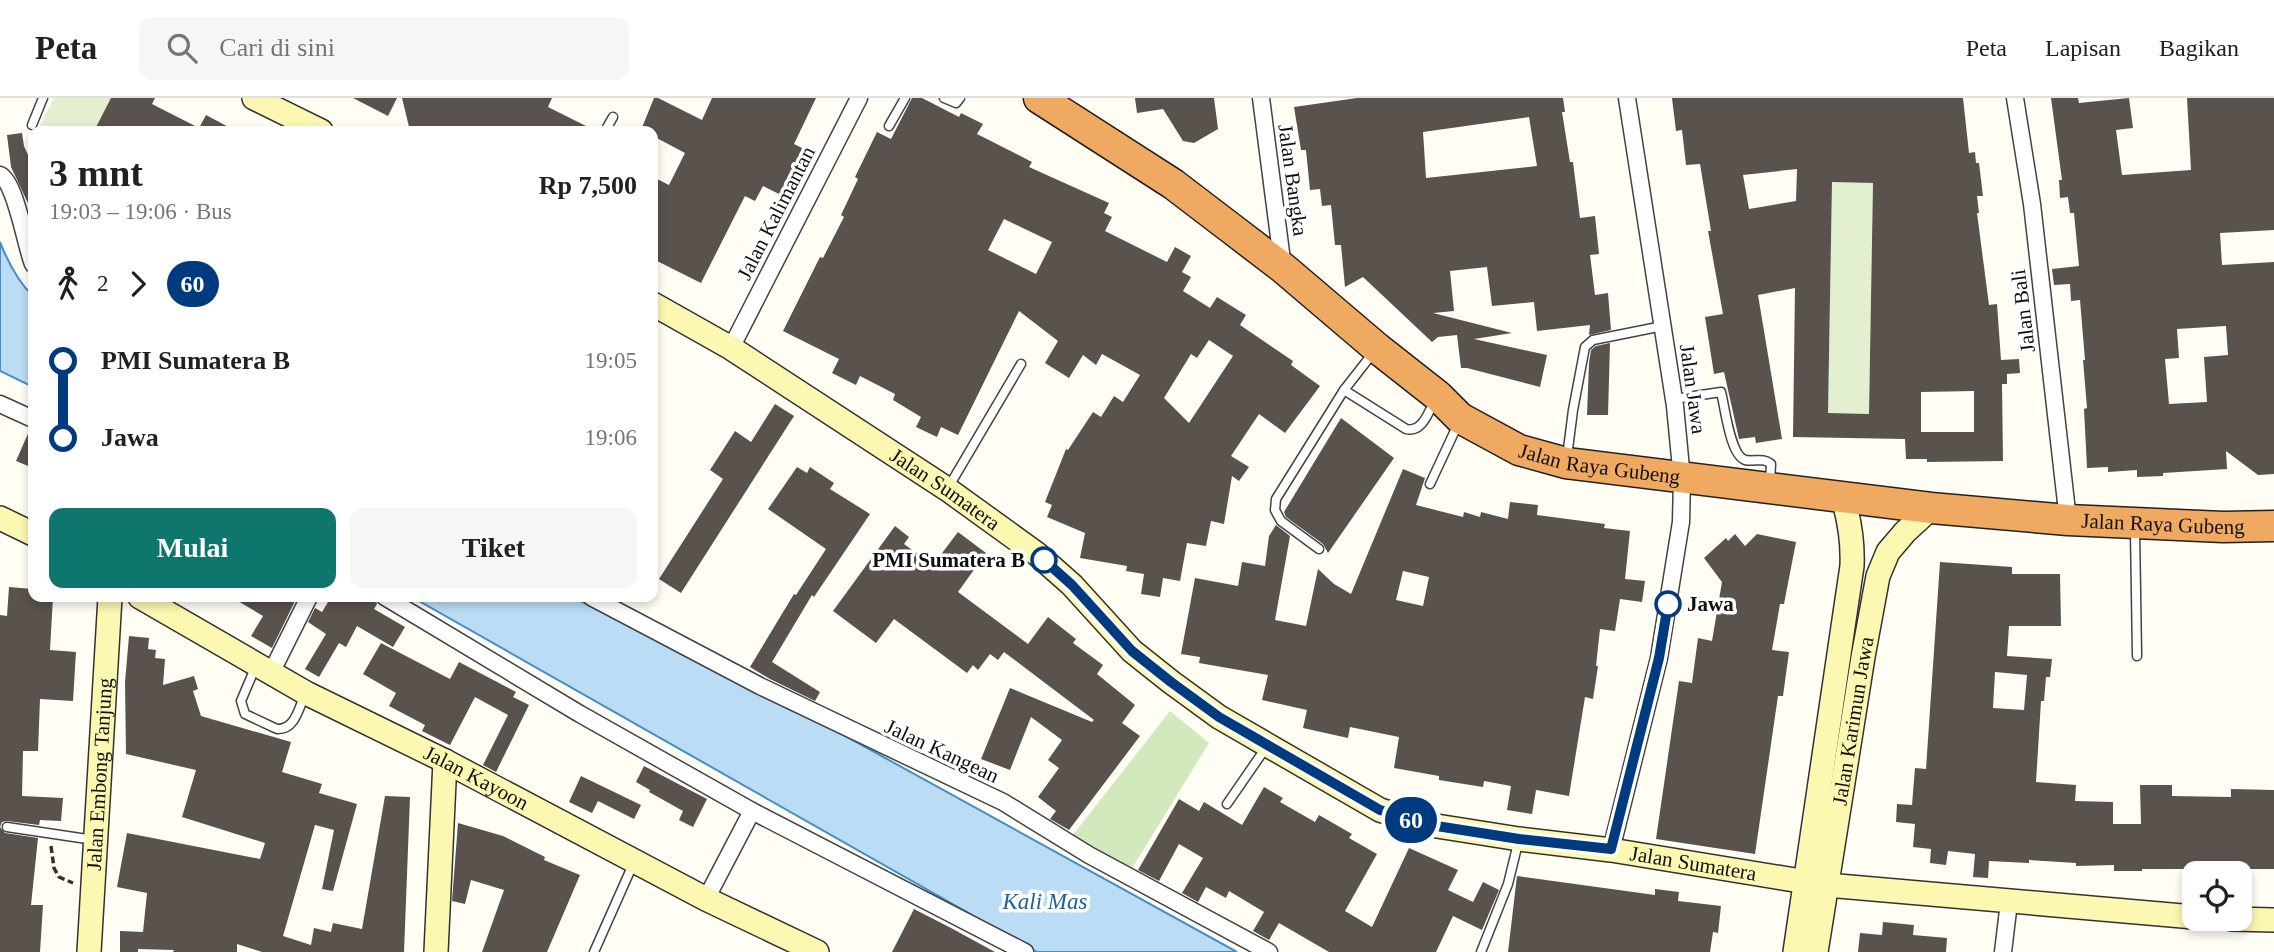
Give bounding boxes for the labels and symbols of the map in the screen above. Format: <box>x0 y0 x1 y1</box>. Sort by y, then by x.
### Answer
street label: Jalan Bangka <box>1273 123 1313 238</box>
street label: Jalan Kalimantan <box>732 142 820 284</box>
street label: Jalan Bali <box>2006 268 2040 354</box>
street label: Jalan Jawa <box>1675 343 1711 436</box>
street label: Jalan Raya Gubeng <box>1516 439 1682 489</box>
street label: Jalan Sumatera <box>886 443 1005 536</box>
street label: Jalan Raya Gubeng <box>2081 509 2245 539</box>
marker: PMI Sumatera B <box>1031 547 1057 573</box>
place label: PMI Sumatera B <box>872 548 1025 572</box>
marker: Jawa <box>1655 591 1681 617</box>
place label: Jawa <box>1687 592 1734 616</box>
street label: Jalan Karimun Jawa <box>1828 634 1879 807</box>
street label: Jalan Embong Tanjung <box>82 677 117 871</box>
street label: Jalan Kangean <box>881 714 1003 788</box>
street label: Jalan Kayoon <box>420 741 533 815</box>
line badge: 60 <box>1380 797 1442 843</box>
street label: Jalan Sumatera <box>1628 841 1759 886</box>
water label: Kali Mas <box>1002 889 1088 914</box>

